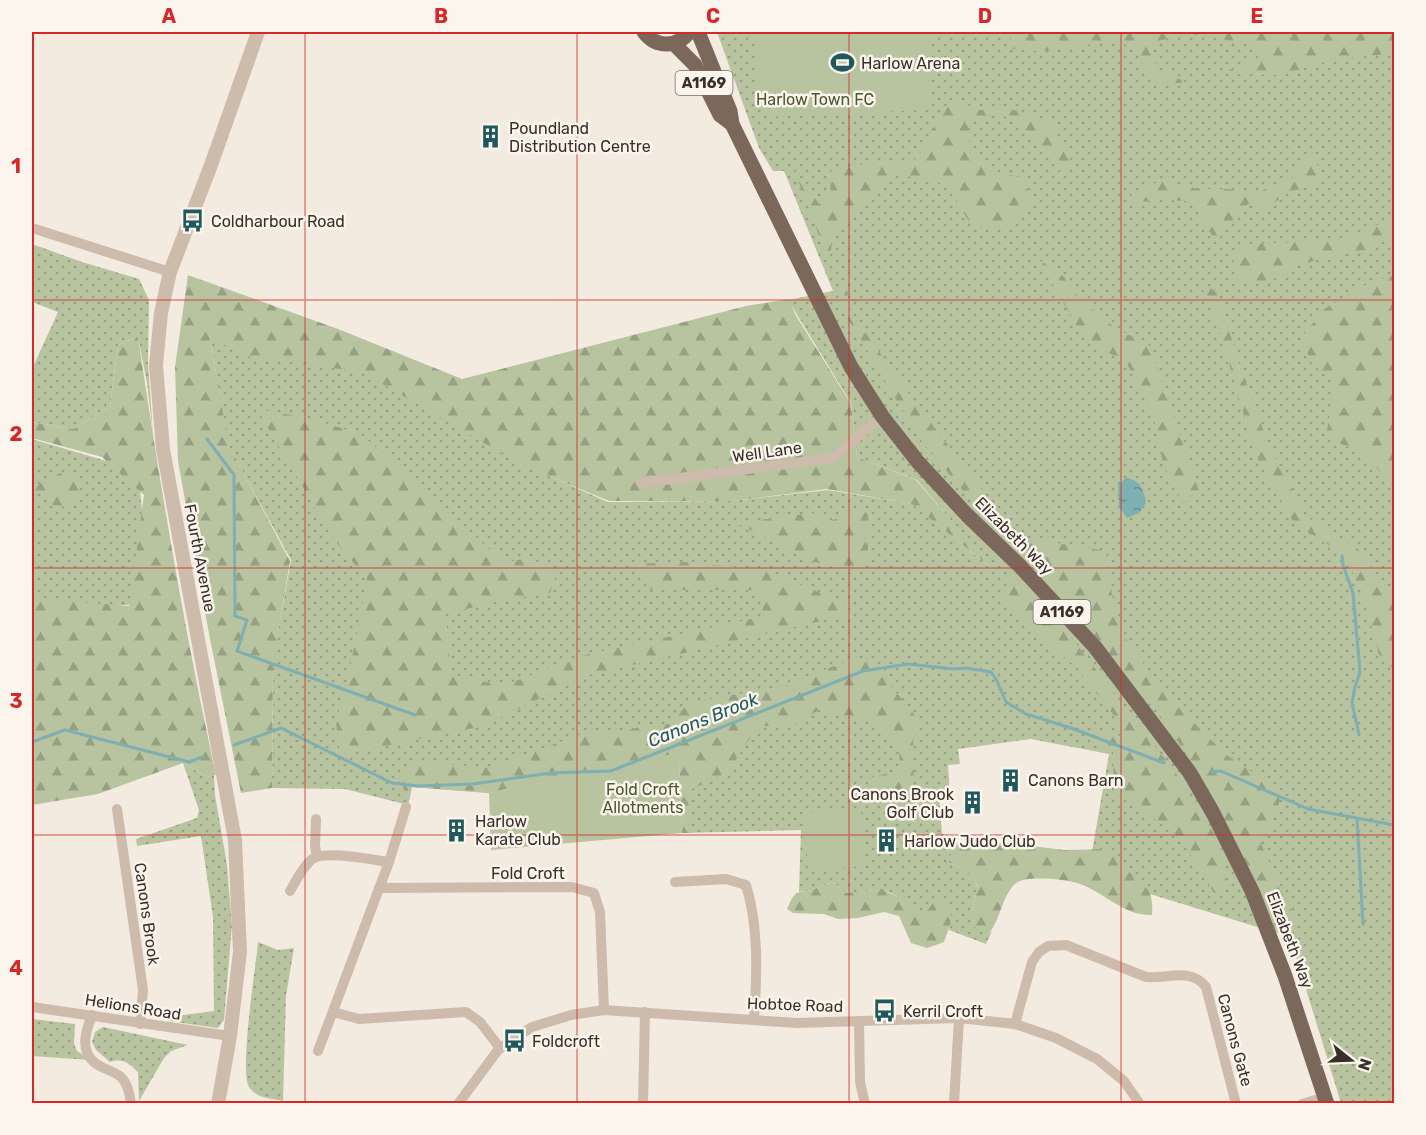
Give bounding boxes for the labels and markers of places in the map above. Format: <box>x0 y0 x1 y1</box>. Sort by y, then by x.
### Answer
sports icon: Harlow Arena <box>830 50 856 76</box>
place label: Harlow Arena <box>861 54 960 73</box>
place label: Poundland Distribution Centre <box>509 119 651 156</box>
building icon: Poundland Distribution Centre <box>478 124 504 150</box>
bus stop icon: Coldharbour Road <box>180 208 206 234</box>
place label: Coldharbour Road <box>211 212 345 231</box>
building icon: Canons Barn <box>997 767 1023 793</box>
place label: Canons Barn <box>1028 771 1123 790</box>
place label: Canons Brook Golf Club <box>851 785 955 822</box>
building icon: Canons Brook Golf Club <box>959 790 985 816</box>
place label: Harlow Karate Club <box>475 812 561 849</box>
building icon: Harlow Karate Club <box>444 817 470 843</box>
building icon: Harlow Judo Club <box>873 828 899 854</box>
place label: Harlow Judo Club <box>904 832 1036 851</box>
bus stop icon: Kerril Croft <box>872 998 898 1024</box>
place label: Kerril Croft <box>903 1002 983 1021</box>
bus stop icon: Foldcroft <box>501 1028 527 1054</box>
place label: Foldcroft <box>532 1032 600 1051</box>

